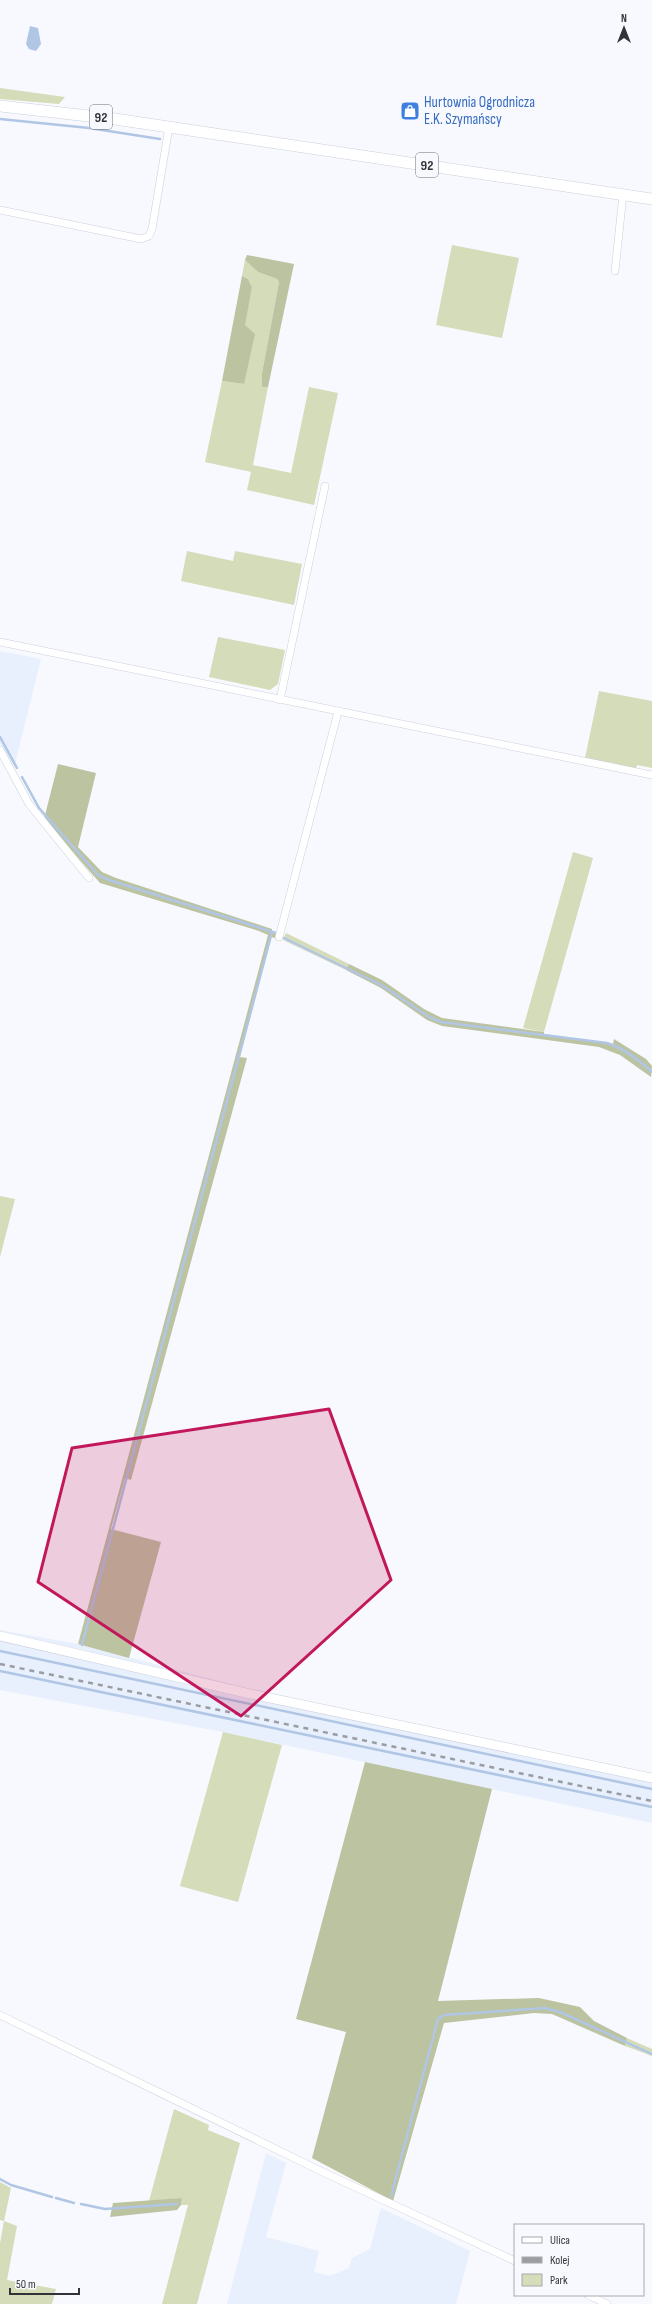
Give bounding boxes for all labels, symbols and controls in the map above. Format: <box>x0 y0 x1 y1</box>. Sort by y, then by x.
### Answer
north arrow <box>604 8 644 48</box>
text: N <box>621 12 627 25</box>
place label: Hurtownia Ogrodnicza E.K. Szymańscy <box>424 93 535 129</box>
shop icon: Hurtownia Ogrodnicza E.K. Szymańscy <box>399 100 421 122</box>
road number: 92 <box>90 105 112 129</box>
road number: 92 <box>416 153 438 177</box>
legend <box>514 2224 644 2296</box>
text: Ulica <box>550 2233 570 2248</box>
text: Kolej <box>550 2253 569 2268</box>
scale bar <box>10 2270 79 2296</box>
text: Park <box>550 2273 568 2288</box>
text: 50 m <box>16 2277 36 2292</box>

